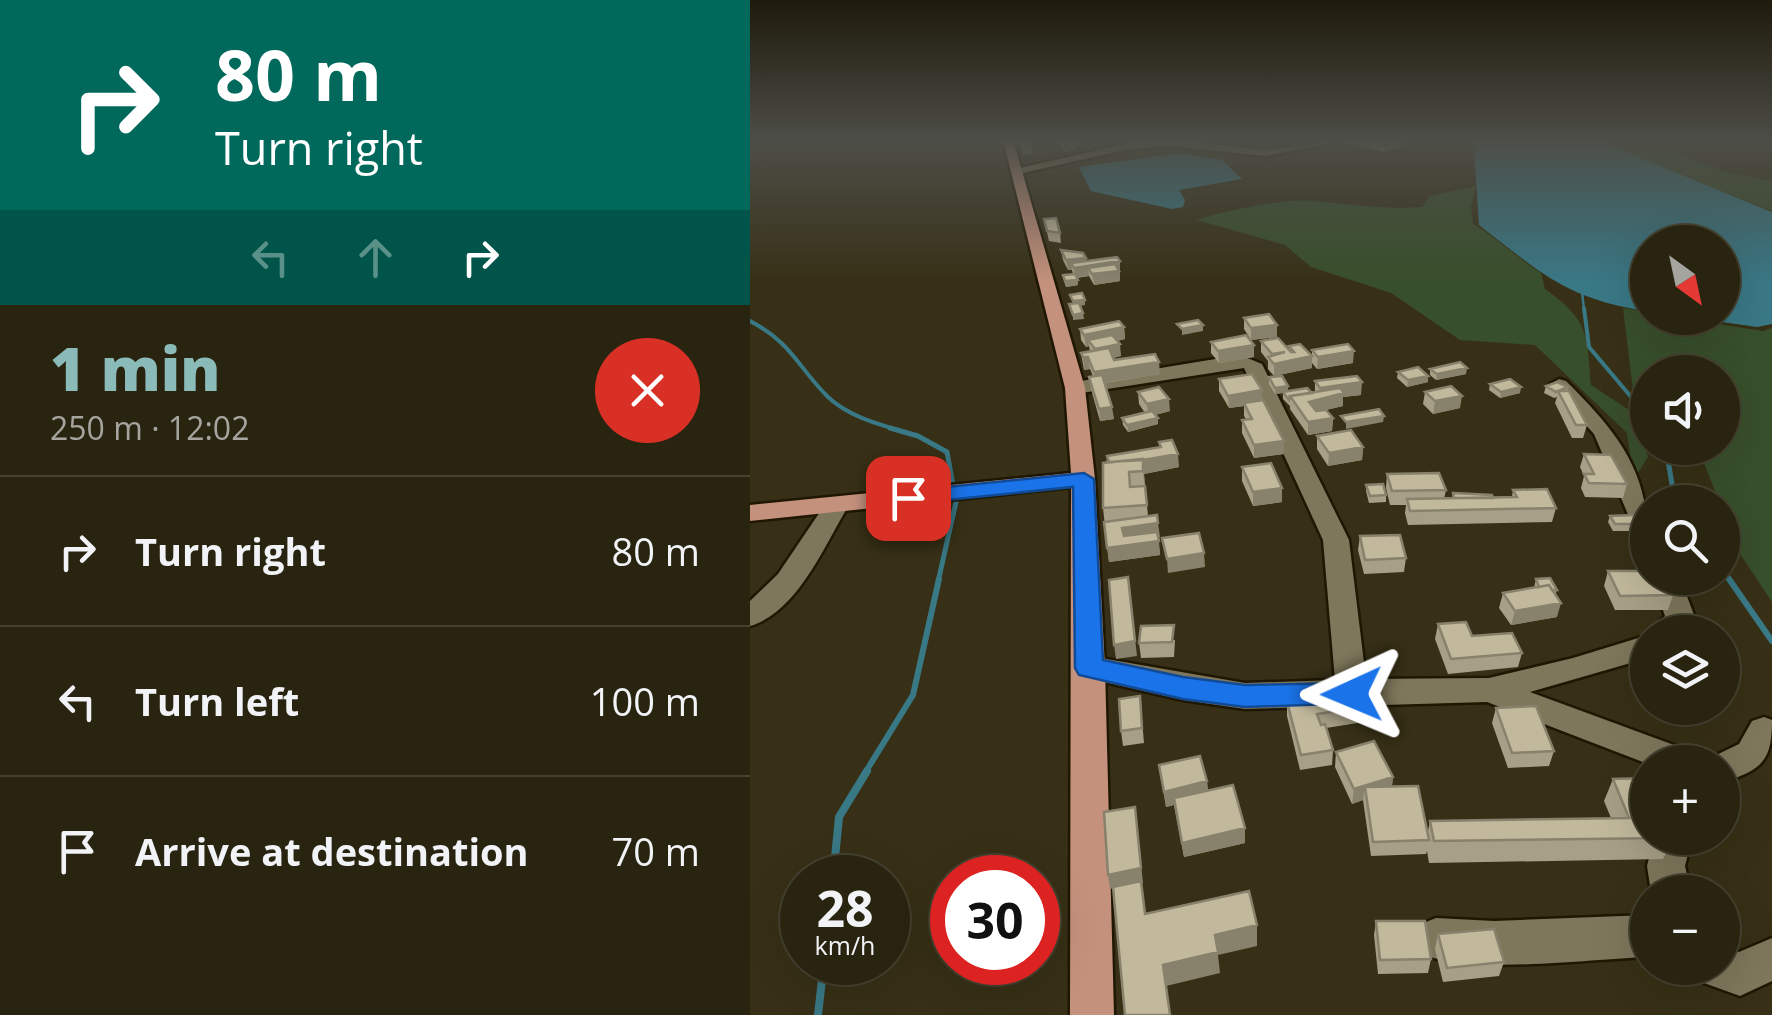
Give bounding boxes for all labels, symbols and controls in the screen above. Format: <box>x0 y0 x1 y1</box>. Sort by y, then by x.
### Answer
text: 80 m <box>215 26 382 122</box>
icon: right <box>50 40 180 170</box>
text: Turn right <box>215 117 423 178</box>
north arrow <box>1630 225 1740 335</box>
map controls <box>1630 225 1740 985</box>
icon: left <box>243 230 298 285</box>
icon: ahead <box>348 230 403 285</box>
icon: right <box>453 230 508 285</box>
text: 1 min <box>50 327 220 409</box>
button: close <box>595 338 700 443</box>
button: sound <box>1630 355 1740 465</box>
text: 250 m · 12:02 <box>50 406 249 449</box>
pin <box>866 456 951 541</box>
icon: arrive <box>881 471 936 526</box>
button: search <box>1630 485 1740 595</box>
icon: right <box>50 524 105 579</box>
text: Turn right <box>135 525 326 577</box>
text: 80 m <box>611 525 700 577</box>
button: layers <box>1630 615 1740 725</box>
position arrow <box>1300 642 1404 746</box>
icon: left <box>50 674 105 729</box>
text: Turn left <box>135 675 299 727</box>
text: 100 m <box>590 675 700 727</box>
button: + <box>1630 745 1740 855</box>
icon: arrive <box>50 824 105 879</box>
text: Arrive at destination <box>135 825 529 877</box>
text: 70 m <box>611 825 700 877</box>
speed limit sign: 30 <box>930 855 1060 985</box>
text: 28 <box>816 874 874 942</box>
button: − <box>1630 875 1740 985</box>
text: km/h <box>815 928 875 962</box>

